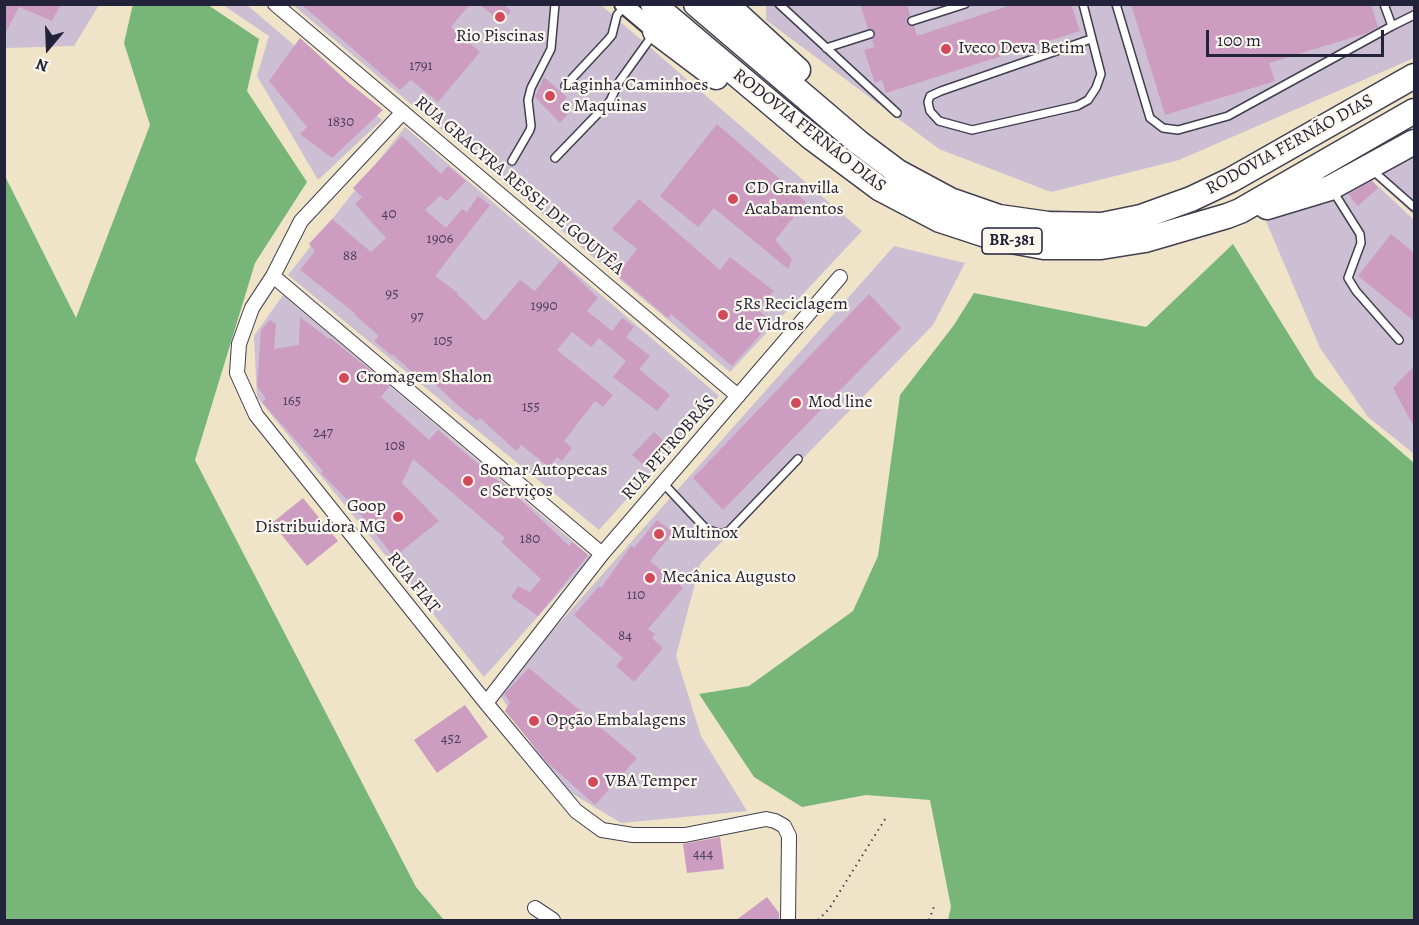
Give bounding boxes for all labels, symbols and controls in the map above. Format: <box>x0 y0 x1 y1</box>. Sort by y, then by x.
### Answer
marker: Rio Piscinas <box>493 10 507 24</box>
north arrow <box>18 18 78 78</box>
scale bar <box>1209 18 1388 56</box>
place label: Rio Piscinas <box>456 26 544 48</box>
text: 100 m <box>1217 28 1261 52</box>
place label: Iveco Deva Betim <box>958 38 1085 60</box>
marker: Iveco Deva Betim <box>939 42 953 56</box>
text: N <box>33 53 51 77</box>
house number: 1791 <box>409 57 433 75</box>
street label: RODOVIA FERNÃO DIAS <box>728 65 890 197</box>
place label: Laginha Caminhoes e Maquinas <box>562 75 708 118</box>
marker: Laginha Caminhoes e Maquinas <box>543 89 557 103</box>
street label: RODOVIA FERNÃO DIAS <box>1202 90 1378 200</box>
street label: RUA GRACYRA RESSE DE GOUVÊA <box>410 92 628 280</box>
house number: 1830 <box>328 113 354 131</box>
place label: CD Granvilla Acabamentos <box>745 178 844 220</box>
marker: CD Granvilla Acabamentos <box>726 192 740 206</box>
house number: 40 <box>382 205 396 223</box>
road number: BR-381 <box>982 228 1042 254</box>
house number: 1906 <box>427 230 453 248</box>
house number: 88 <box>343 247 357 265</box>
house number: 95 <box>385 285 399 303</box>
place label: 5Rs Reciclagem de Vidros <box>735 294 848 336</box>
house number: 1990 <box>531 297 557 315</box>
house number: 97 <box>410 308 424 326</box>
marker: 5Rs Reciclagem de Vidros <box>716 308 730 322</box>
house number: 105 <box>433 332 453 350</box>
place label: Cromagem Shalon <box>356 367 492 389</box>
marker: Cromagem Shalon <box>337 371 351 385</box>
street label: RUA PETROBRÁS <box>617 391 721 505</box>
house number: 165 <box>283 392 301 410</box>
place label: Mod line <box>808 392 872 414</box>
marker: Mod line <box>789 396 803 410</box>
house number: 155 <box>522 398 540 416</box>
house number: 247 <box>313 424 333 442</box>
house number: 108 <box>385 437 405 455</box>
place label: Somar Autopecas e Serviços <box>480 460 607 502</box>
marker: Somar Autopecas e Serviços <box>461 474 475 488</box>
place label: Goop Distribuidora MG <box>255 496 386 538</box>
marker: Goop Distribuidora MG <box>391 510 405 524</box>
place label: Multinox <box>671 523 738 545</box>
marker: Multinox <box>652 527 666 541</box>
house number: 180 <box>520 530 540 548</box>
street label: RUA FIAT <box>382 548 444 618</box>
place label: Mecânica Augusto <box>662 567 796 589</box>
marker: Mecânica Augusto <box>643 571 657 585</box>
house number: 110 <box>627 586 645 604</box>
house number: 84 <box>618 627 632 645</box>
place label: Opção Embalagens <box>546 710 686 732</box>
marker: Opção Embalagens <box>527 714 541 728</box>
house number: 452 <box>441 730 461 748</box>
place label: VBA Temper <box>605 771 697 793</box>
marker: VBA Temper <box>586 775 600 789</box>
house number: 444 <box>693 845 713 863</box>

